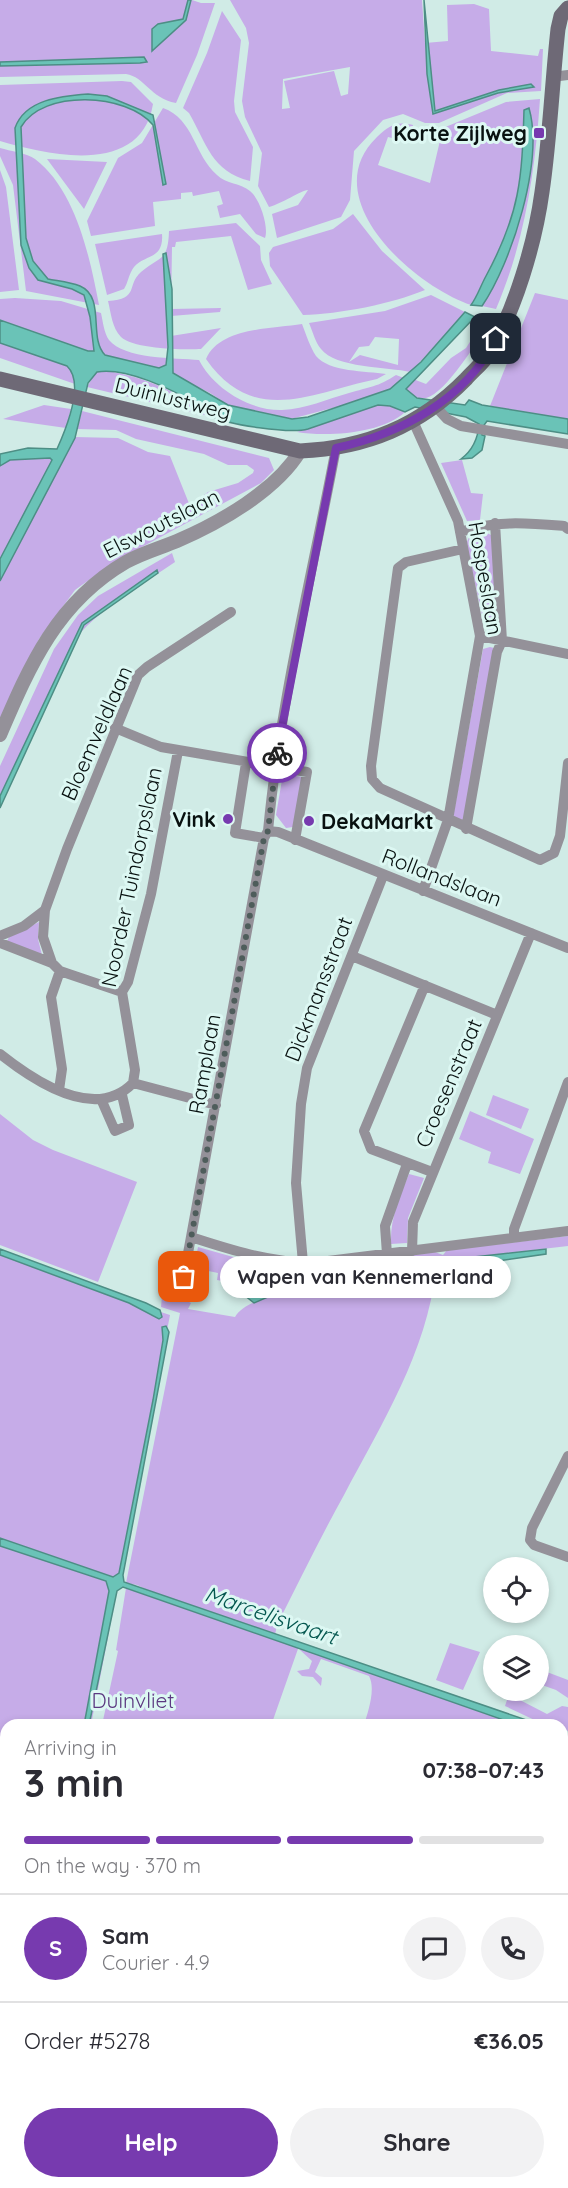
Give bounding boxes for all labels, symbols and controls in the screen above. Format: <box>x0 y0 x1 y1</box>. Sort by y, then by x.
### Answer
place label: Korte Zijlweg <box>393 120 527 146</box>
marker: Korte Zijlweg <box>532 126 546 140</box>
pin <box>470 313 521 364</box>
icon: home <box>479 322 512 355</box>
street label: Duinlustweg <box>112 371 234 425</box>
street label: Elswoutslaan <box>98 483 224 563</box>
street label: Hospeslaan <box>463 519 509 637</box>
street label: Bloemveldlaan <box>55 662 137 804</box>
courier <box>247 723 307 783</box>
icon: bike <box>261 737 294 770</box>
street label: Noorder Tuindorpslaan <box>95 765 167 989</box>
place label: Vink <box>172 806 216 832</box>
place label: DekaMarkt <box>321 808 434 834</box>
marker: Vink <box>221 812 235 826</box>
marker: DekaMarkt <box>302 814 316 828</box>
street label: Rollandslaan <box>378 842 506 912</box>
street label: Dickmansstraat <box>278 913 358 1065</box>
street label: Ramplaan <box>182 1012 226 1116</box>
street label: Croesenstraat <box>409 1015 487 1151</box>
pin <box>158 1251 209 1302</box>
callout: Wapen van Kennemerland <box>220 1256 511 1298</box>
icon: bag <box>167 1260 200 1293</box>
text: Wapen van Kennemerland <box>238 1264 493 1289</box>
map controls <box>483 1557 549 1701</box>
button: locate <box>483 1557 549 1623</box>
water label: Marcelisvaart <box>201 1579 343 1651</box>
button: layers <box>483 1635 549 1701</box>
park label: Duinvliet <box>92 1687 175 1713</box>
text: Arriving in <box>24 1735 117 1760</box>
text: 07:38–07:43 <box>423 1756 544 1784</box>
text: 3 min <box>24 1758 124 1807</box>
text: On the way · 370 m <box>24 1853 201 1878</box>
button: chat <box>403 1917 466 1980</box>
button: phone <box>481 1917 544 1980</box>
text: Sam <box>102 1922 149 1950</box>
text: S <box>49 1934 62 1962</box>
text: Courier · 4.9 <box>102 1950 210 1975</box>
text: Order #5278 <box>24 2027 150 2055</box>
text: €36.05 <box>475 2027 544 2055</box>
button: Help <box>24 2108 278 2177</box>
button: Share <box>290 2108 544 2177</box>

